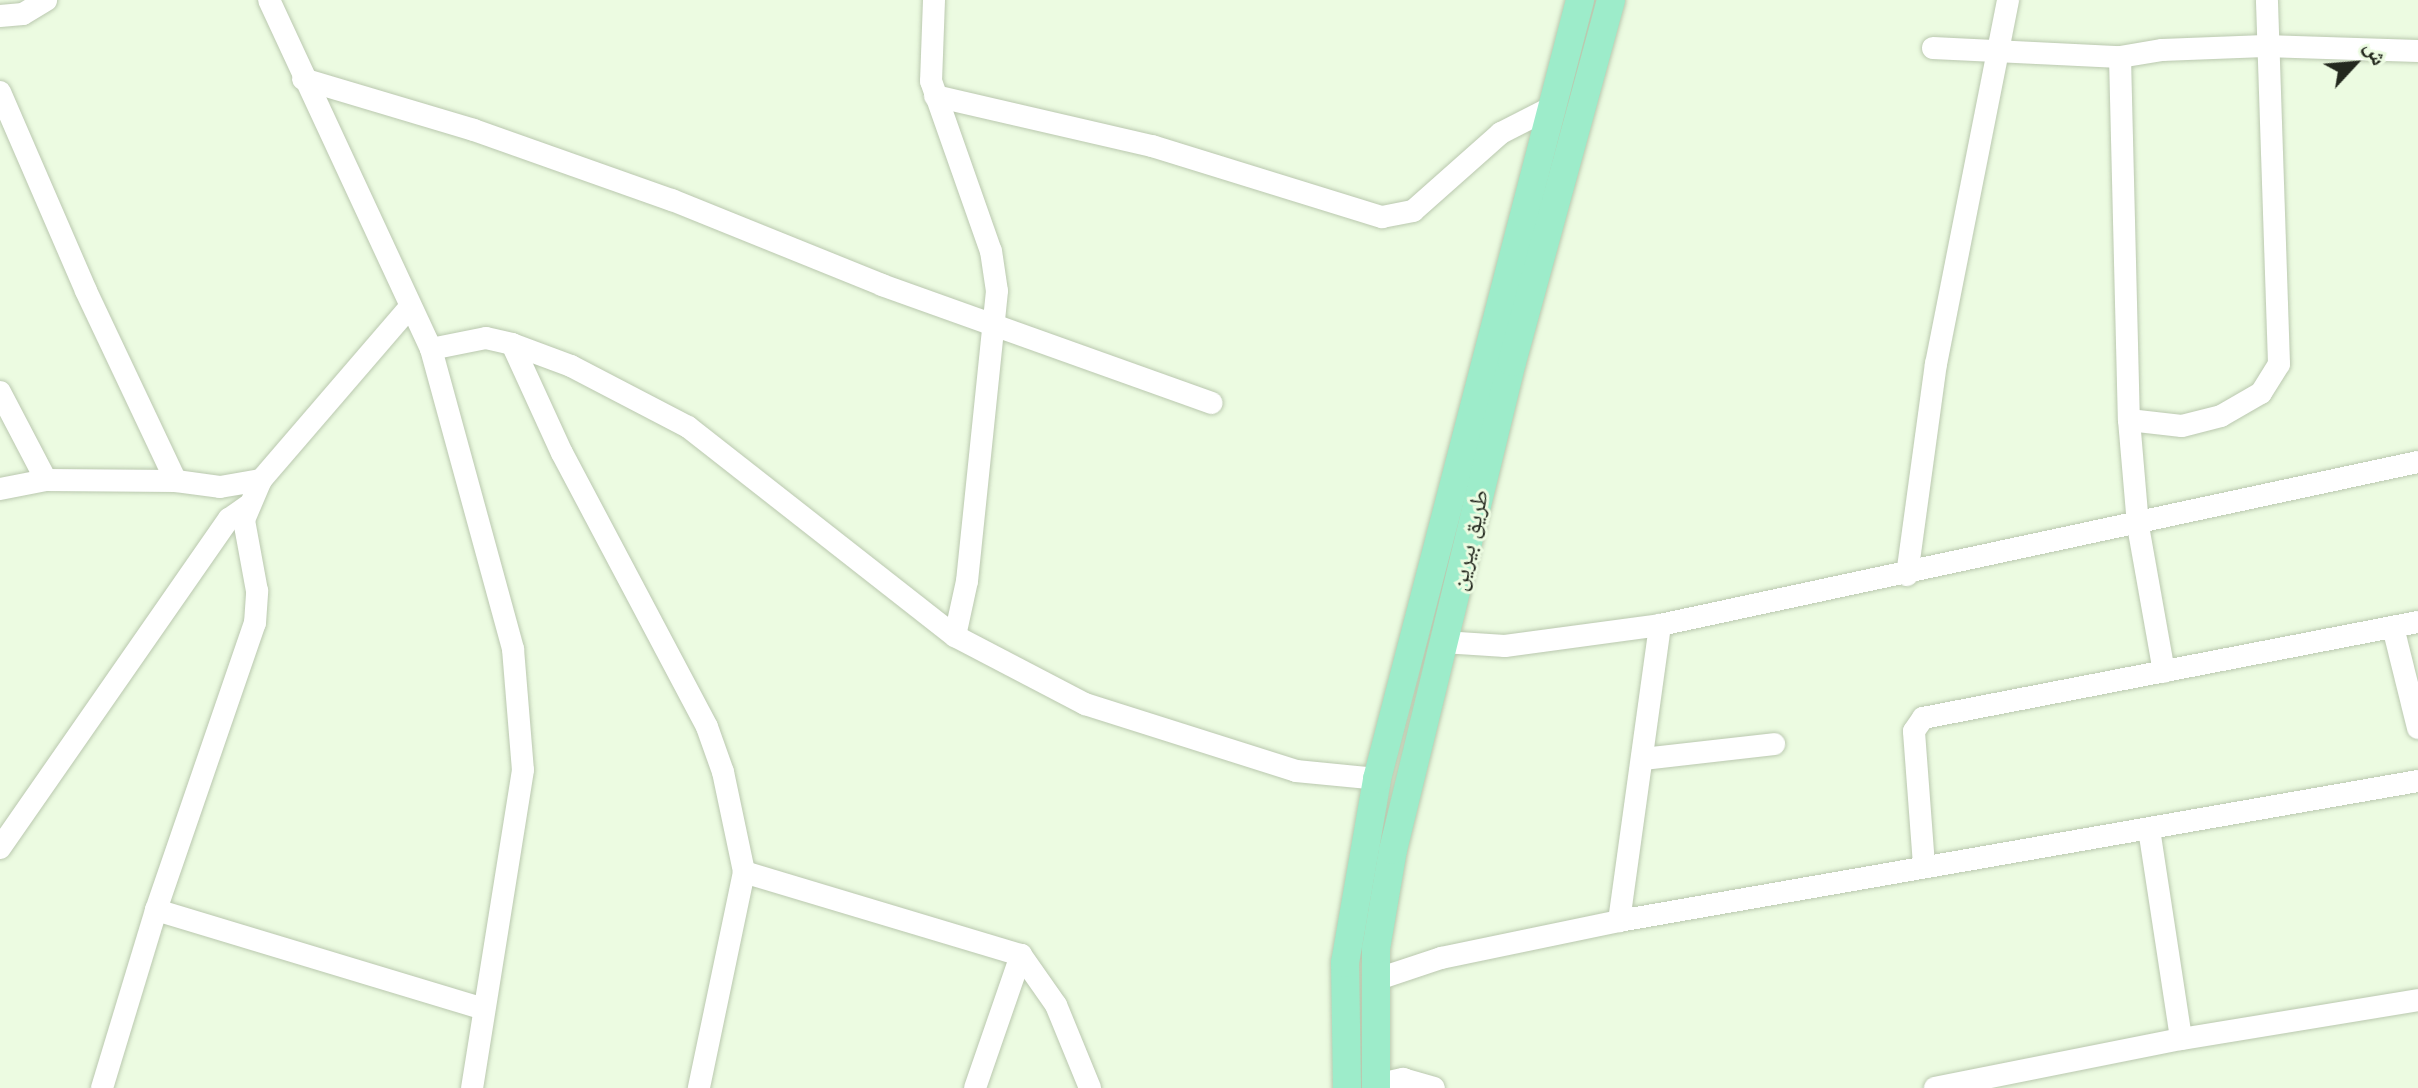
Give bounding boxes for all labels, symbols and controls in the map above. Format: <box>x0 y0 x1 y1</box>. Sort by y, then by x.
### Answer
north arrow <box>2314 24 2394 104</box>
text: ش <box>2360 37 2392 69</box>
street label: طريق بيرين <box>1443 487 1495 593</box>

